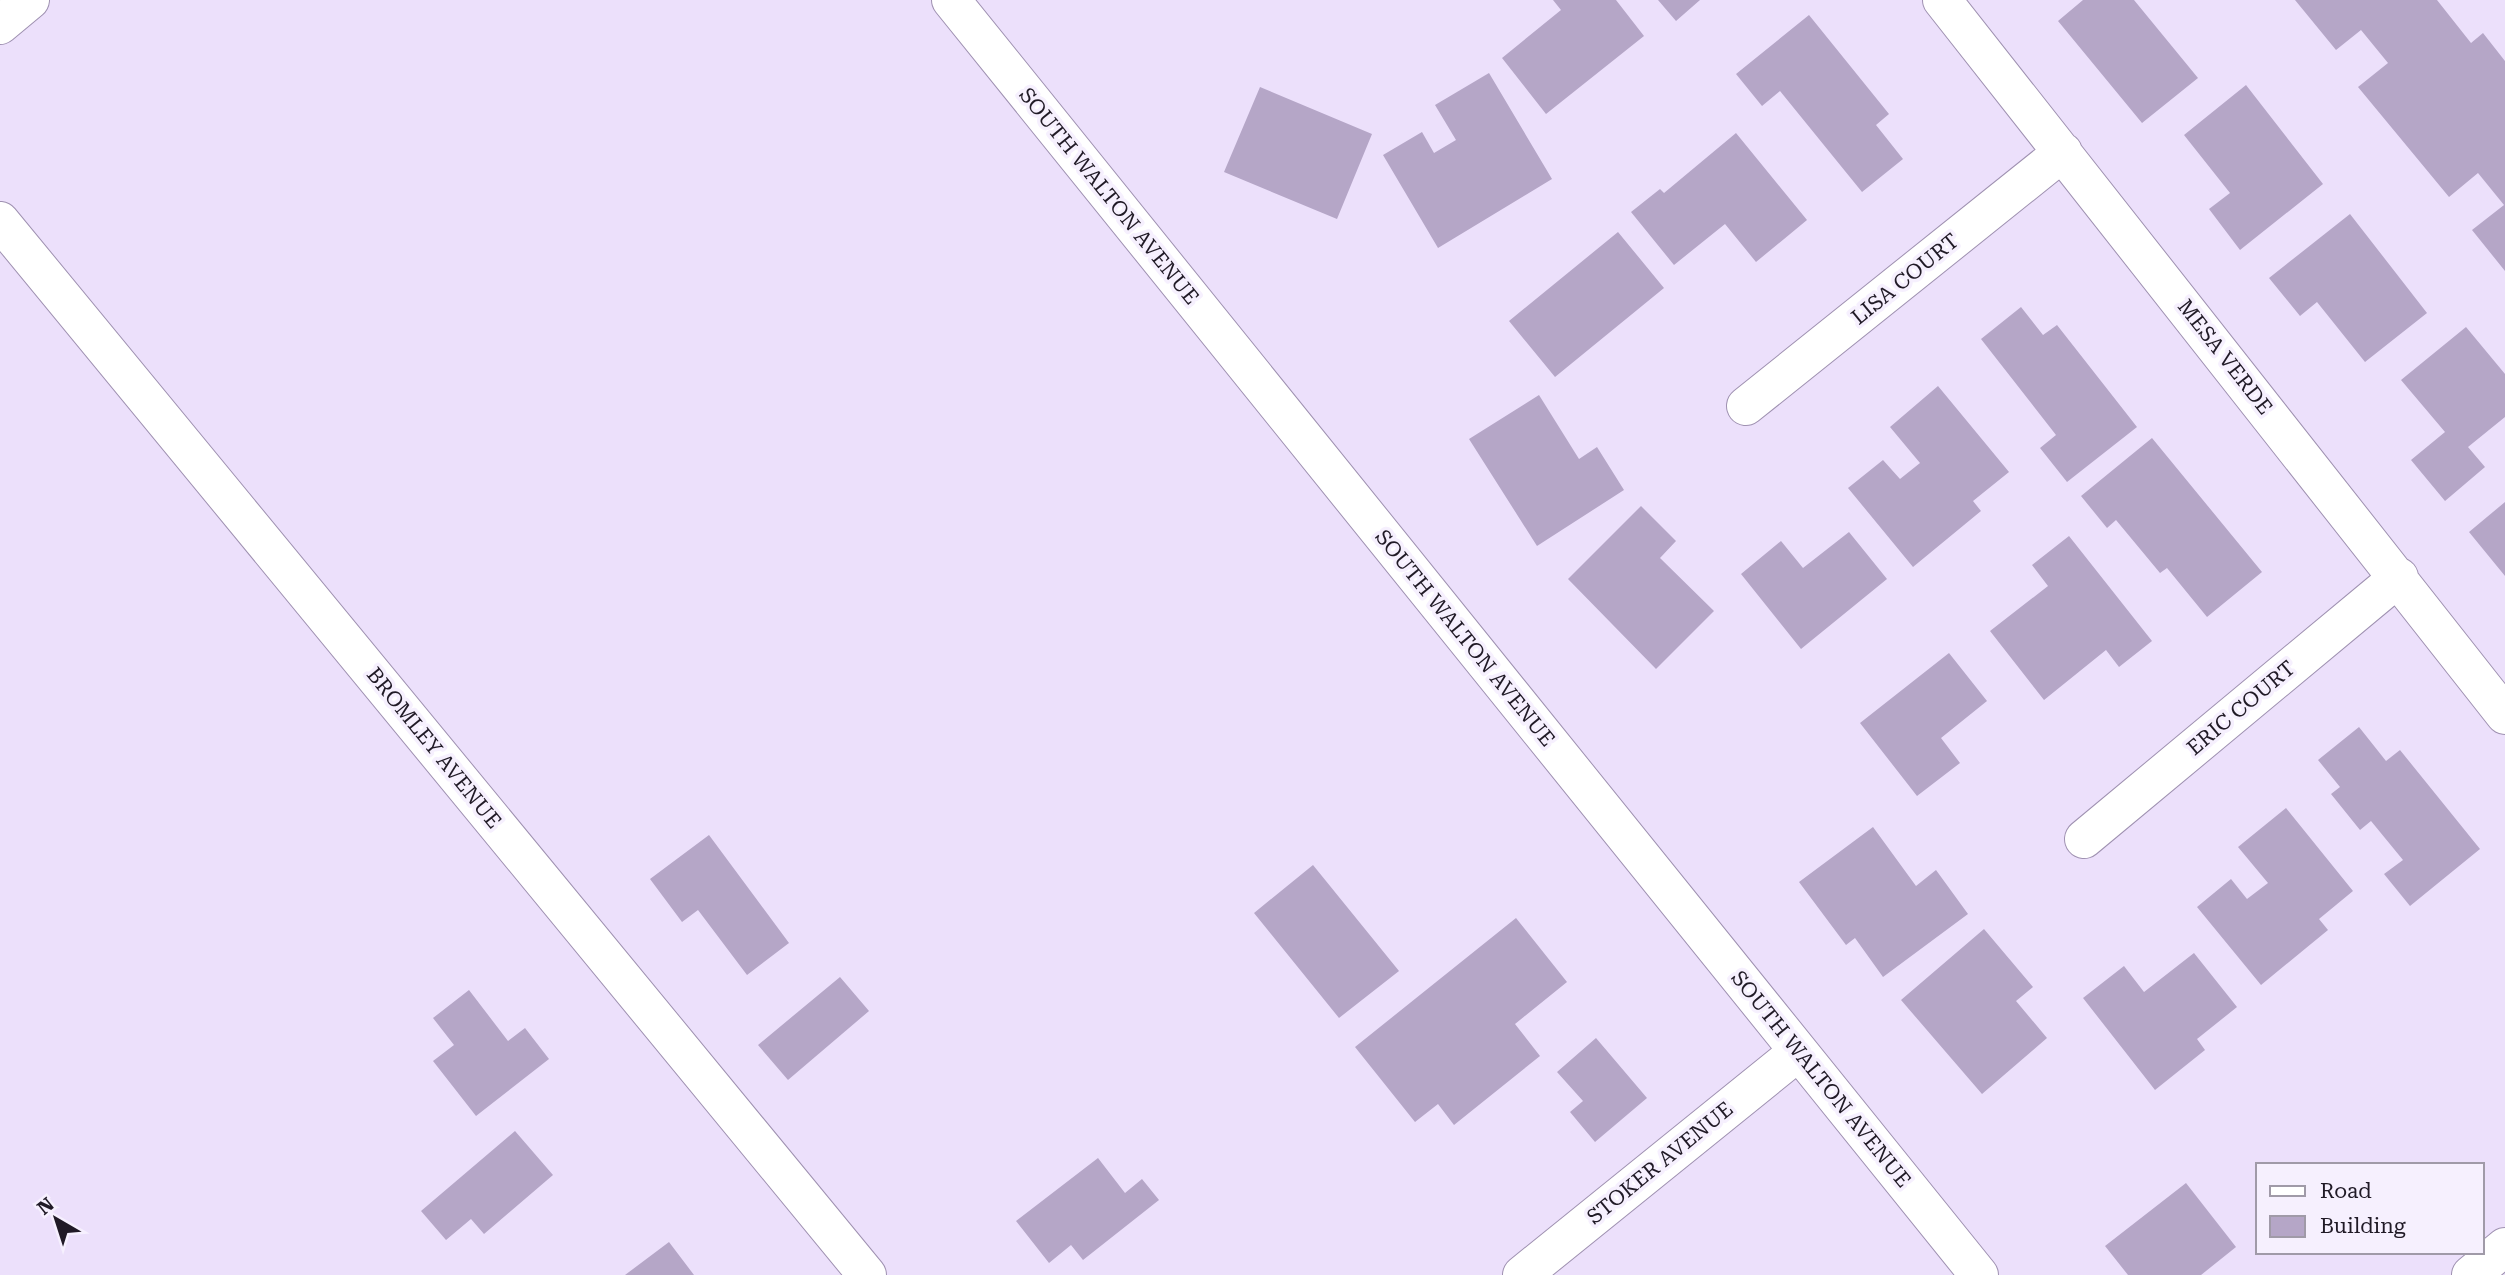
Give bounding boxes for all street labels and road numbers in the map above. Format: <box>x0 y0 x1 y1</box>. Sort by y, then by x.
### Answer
street label: SOUTH WALTON AVENUE <box>1014 83 1204 309</box>
street label: LISA COURT <box>1847 229 1963 329</box>
street label: MESA VERDE <box>2173 295 2277 419</box>
street label: SOUTH WALTON AVENUE <box>1370 525 1560 751</box>
street label: ERIC COURT <box>2182 656 2300 760</box>
street label: BROMLEY AVENUE <box>362 663 506 833</box>
street label: SOUTH WALTON AVENUE <box>1726 966 1916 1192</box>
street label: STOKER AVENUE <box>1582 1097 1738 1229</box>

